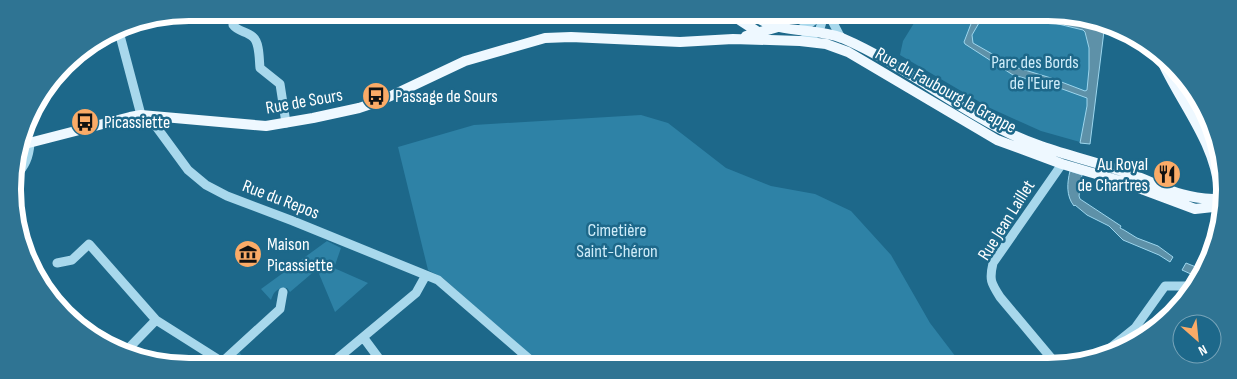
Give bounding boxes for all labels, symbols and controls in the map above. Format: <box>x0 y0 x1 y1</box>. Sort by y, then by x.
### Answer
street label: Rue du Faubourg la Grappe <box>872 43 1020 138</box>
park label: Parc des Bords de l'Eure <box>991 52 1079 94</box>
bus stop icon: Passage de Sours <box>361 81 391 111</box>
street label: Rue de Sours <box>264 84 344 119</box>
place label: Passage de Sours <box>395 86 498 107</box>
bus stop icon: Picassiette <box>70 107 100 137</box>
place label: Picassiette <box>104 112 170 133</box>
place label: Au Royal de Chartres <box>1078 154 1148 196</box>
restaurant icon: Au Royal de Chartres <box>1152 159 1182 189</box>
street label: Rue du Repos <box>239 175 322 224</box>
street label: Rue Jean Laillet <box>973 176 1040 264</box>
park label: Cimetière Saint-Chéron <box>576 220 658 262</box>
place label: Maison Picassiette <box>267 234 333 276</box>
museum icon: Maison Picassiette <box>233 239 263 269</box>
north arrow <box>1172 314 1222 364</box>
text: N <box>1195 341 1210 359</box>

